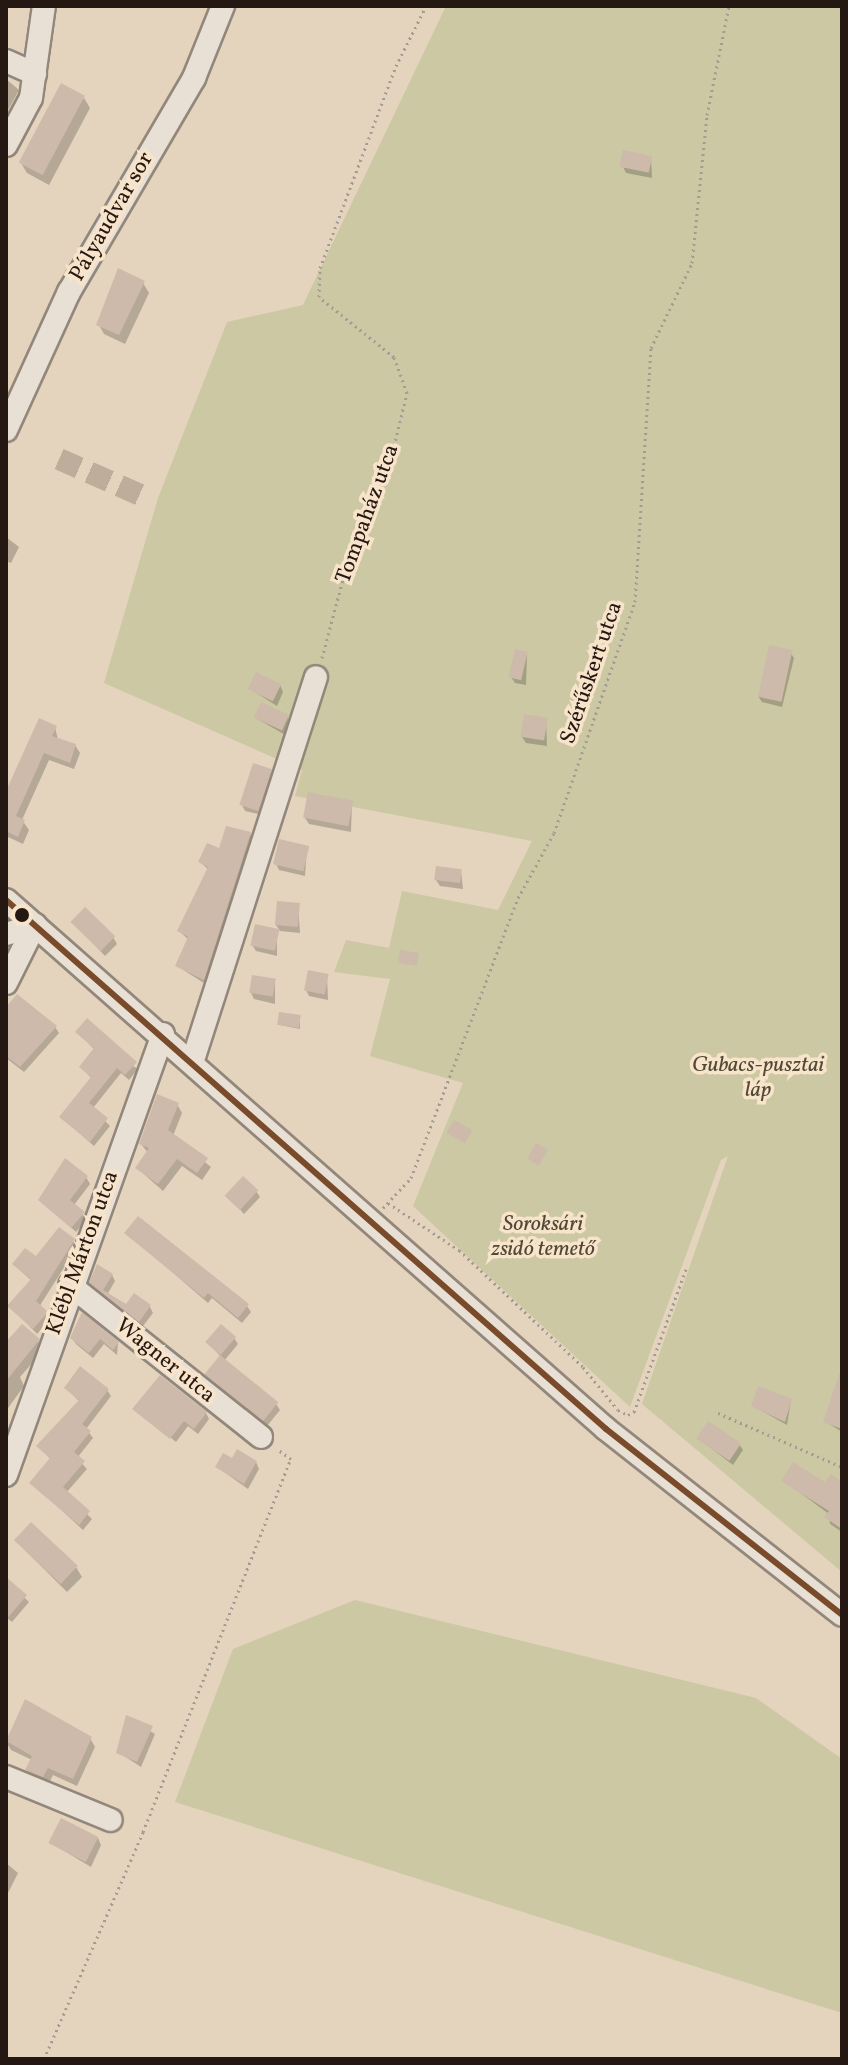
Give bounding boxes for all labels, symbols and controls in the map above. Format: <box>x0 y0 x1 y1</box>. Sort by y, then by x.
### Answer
street label: Pályaudvar sor <box>64 148 160 286</box>
street label: Tompaház utca <box>331 441 405 587</box>
street label: Szérűskert utca <box>555 598 629 748</box>
unlabelled marker <box>14 907 30 923</box>
park label: Gubacs-pusztai láp <box>692 1052 824 1104</box>
street label: Klébl Márton utca <box>41 1167 125 1339</box>
park label: Soroksári zsidó temető <box>491 1211 595 1262</box>
street label: Wagner utca <box>110 1313 220 1409</box>

